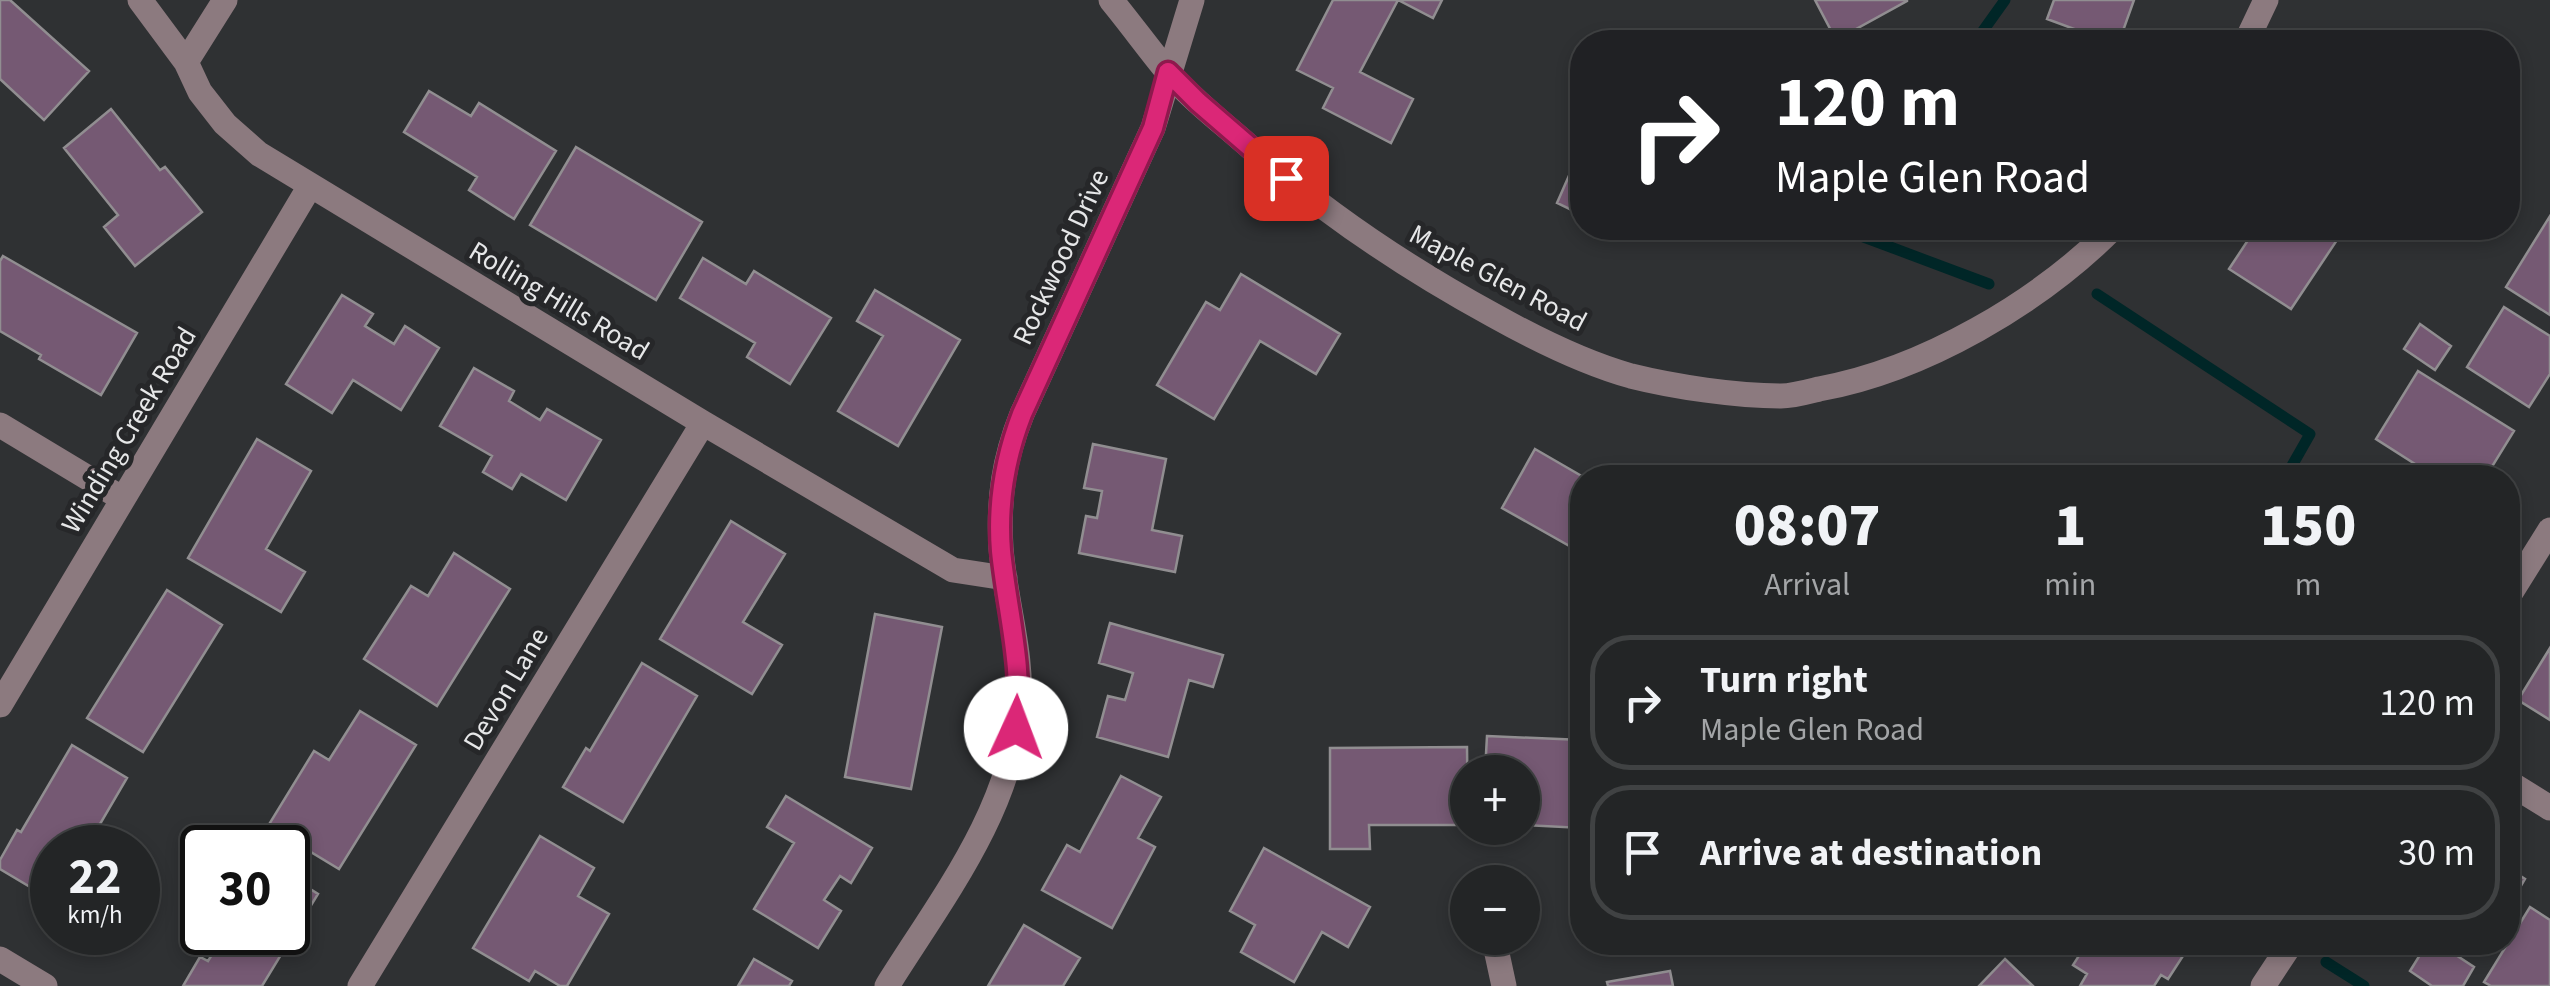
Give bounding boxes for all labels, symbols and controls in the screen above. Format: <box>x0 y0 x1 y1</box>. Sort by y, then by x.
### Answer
text: 120 m <box>1775 53 1960 153</box>
icon: right <box>1610 70 1740 200</box>
pin <box>1244 136 1329 221</box>
text: Maple Glen Road <box>1775 146 2090 210</box>
icon: arrive <box>1259 151 1314 206</box>
street label: Rockwood Drive <box>1003 163 1119 351</box>
street label: Maple Glen Road <box>1402 214 1594 342</box>
street label: Rolling Hills Road <box>461 231 657 371</box>
street label: Winding Creek Road <box>51 319 207 541</box>
text: 08:07 <box>1734 484 1881 569</box>
text: 1 <box>2054 484 2086 569</box>
text: 150 <box>2260 484 2356 569</box>
text: Arrival <box>1764 562 1850 608</box>
text: min <box>2044 562 2096 608</box>
text: m <box>2295 562 2321 608</box>
street label: Devon Lane <box>454 620 558 758</box>
text: Turn right <box>1700 653 1868 707</box>
icon: right <box>1615 675 1670 730</box>
position arrow <box>964 676 1068 780</box>
text: 120 m <box>2379 676 2475 730</box>
text: Maple Glen Road <box>1700 707 1924 753</box>
map controls <box>1450 755 1540 955</box>
button: + <box>1450 755 1540 845</box>
speed limit sign: 30 <box>180 825 310 955</box>
icon: arrive <box>1615 825 1670 880</box>
text: Arrive at destination <box>1700 826 2042 880</box>
text: 30 m <box>2398 826 2475 880</box>
text: 22 <box>69 842 121 913</box>
button: − <box>1450 865 1540 955</box>
text: km/h <box>67 897 123 933</box>

